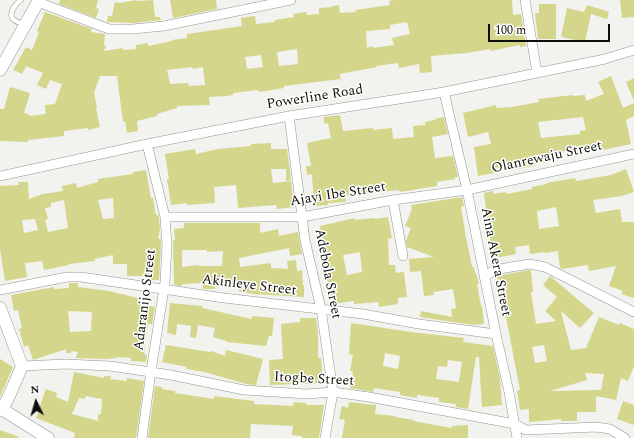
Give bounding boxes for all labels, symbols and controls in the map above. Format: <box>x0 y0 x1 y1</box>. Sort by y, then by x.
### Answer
scale bar <box>490 16 612 42</box>
text: 100 m <box>495 21 526 40</box>
street label: Powerline Road <box>266 82 364 114</box>
street label: Olanrewaju Street <box>490 138 604 178</box>
street label: Ajayi Ibe Street <box>289 179 387 211</box>
street label: Aina Akera Street <box>476 206 514 318</box>
street label: Adebola Street <box>310 227 344 321</box>
street label: Adaranijo Street <box>131 248 161 352</box>
street label: Akinleye Street <box>201 272 297 300</box>
street label: Itogbe Street <box>273 370 355 390</box>
text: N <box>30 381 40 398</box>
north arrow <box>16 382 56 422</box>

